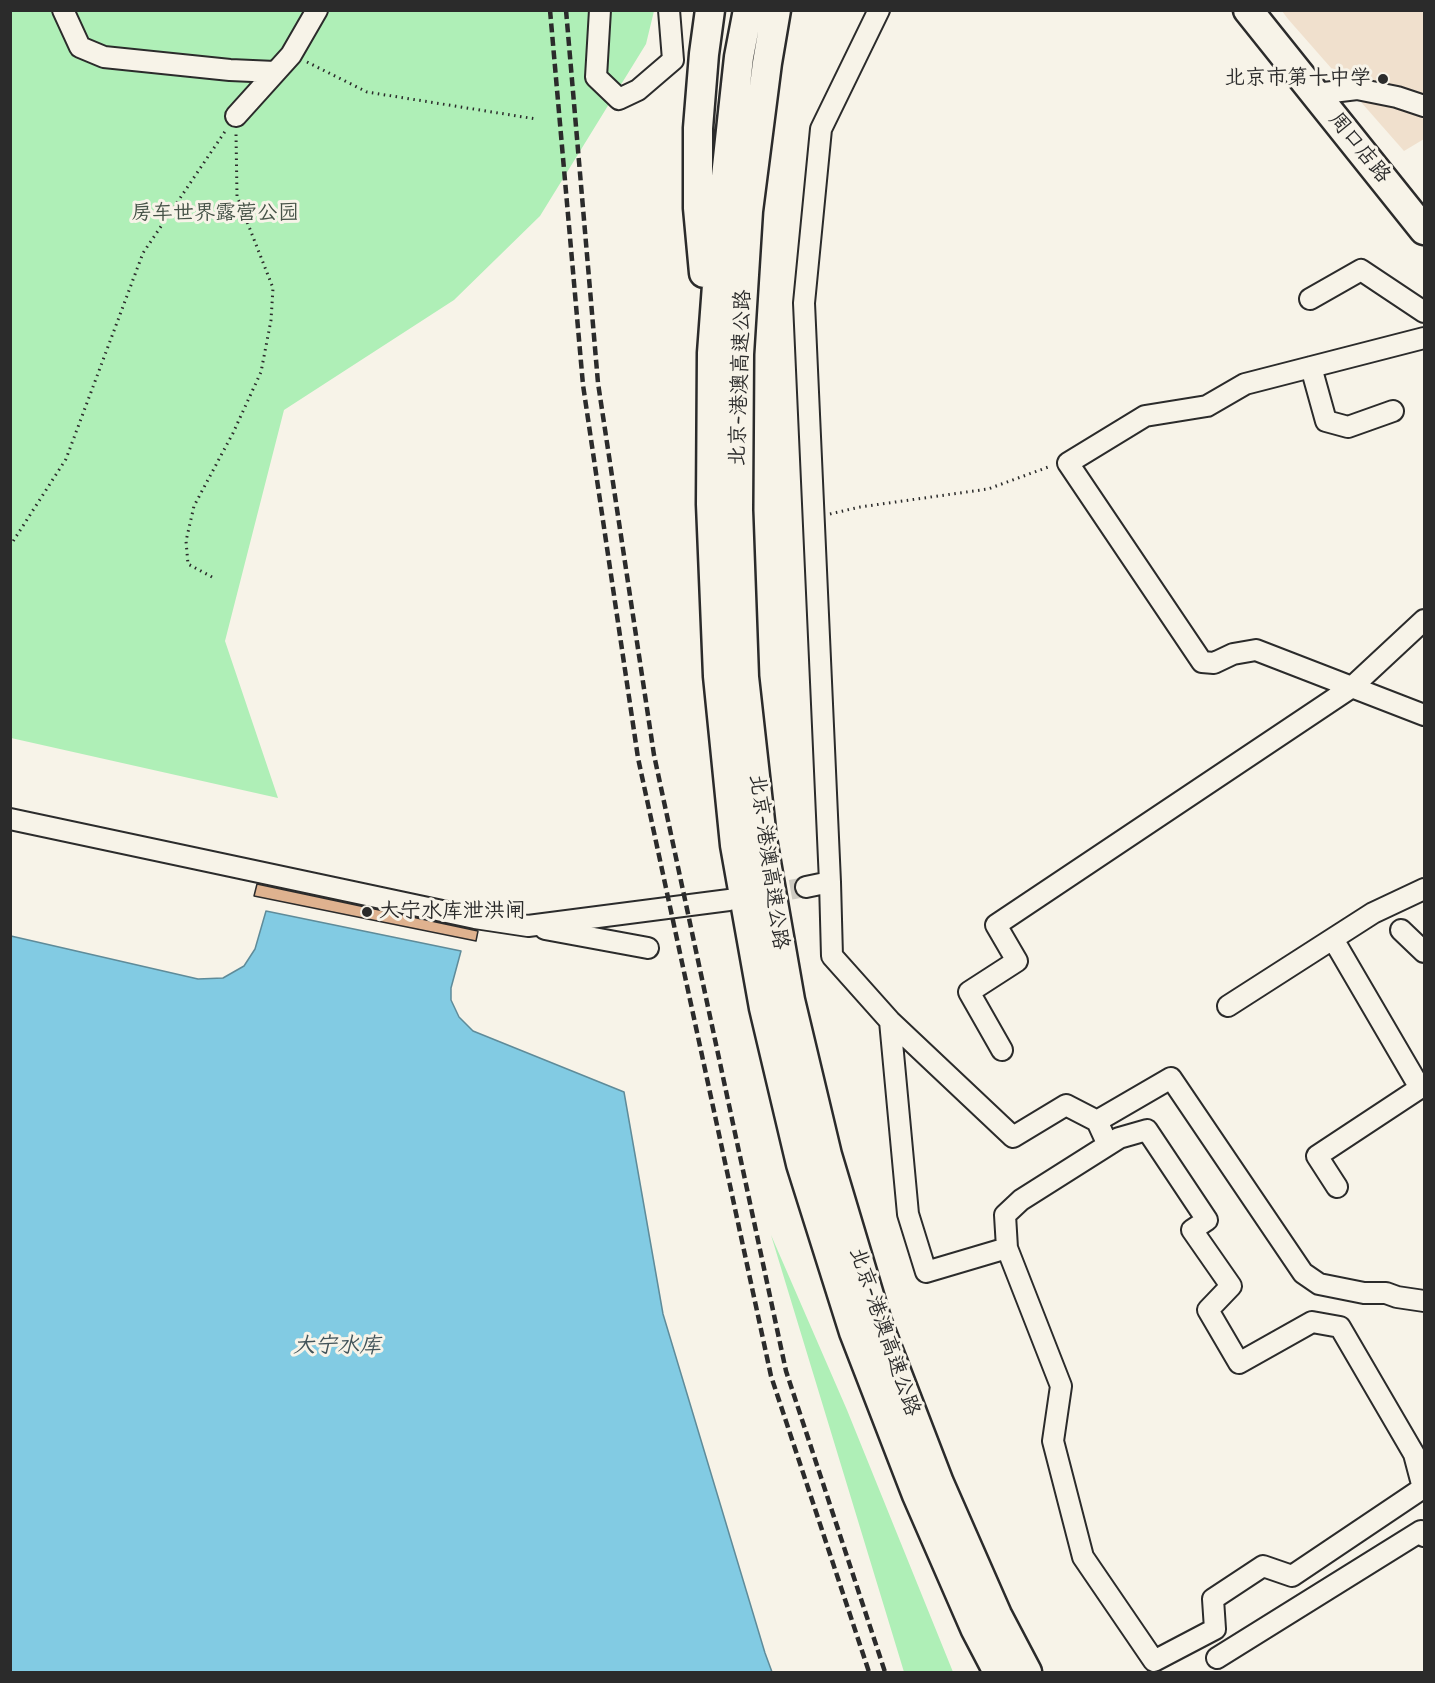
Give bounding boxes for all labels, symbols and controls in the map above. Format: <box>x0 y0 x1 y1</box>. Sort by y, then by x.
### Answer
place label: 北京市第十中学 <box>1224 66 1371 92</box>
marker: 北京市第十中学 <box>1376 72 1390 86</box>
street label: 周口店路 <box>1323 107 1395 189</box>
park label: 房车世界露营公园 <box>131 201 299 227</box>
street label: 北京-港澳高速公路 <box>725 289 757 467</box>
street label: 北京-港澳高速公路 <box>743 773 793 951</box>
place label: 大宁水库泄洪闸 <box>379 899 526 925</box>
marker: 大宁水库泄洪闸 <box>360 905 374 919</box>
street label: 北京-港澳高速公路 <box>843 1244 925 1420</box>
water label: 大宁水库 <box>293 1333 381 1359</box>

